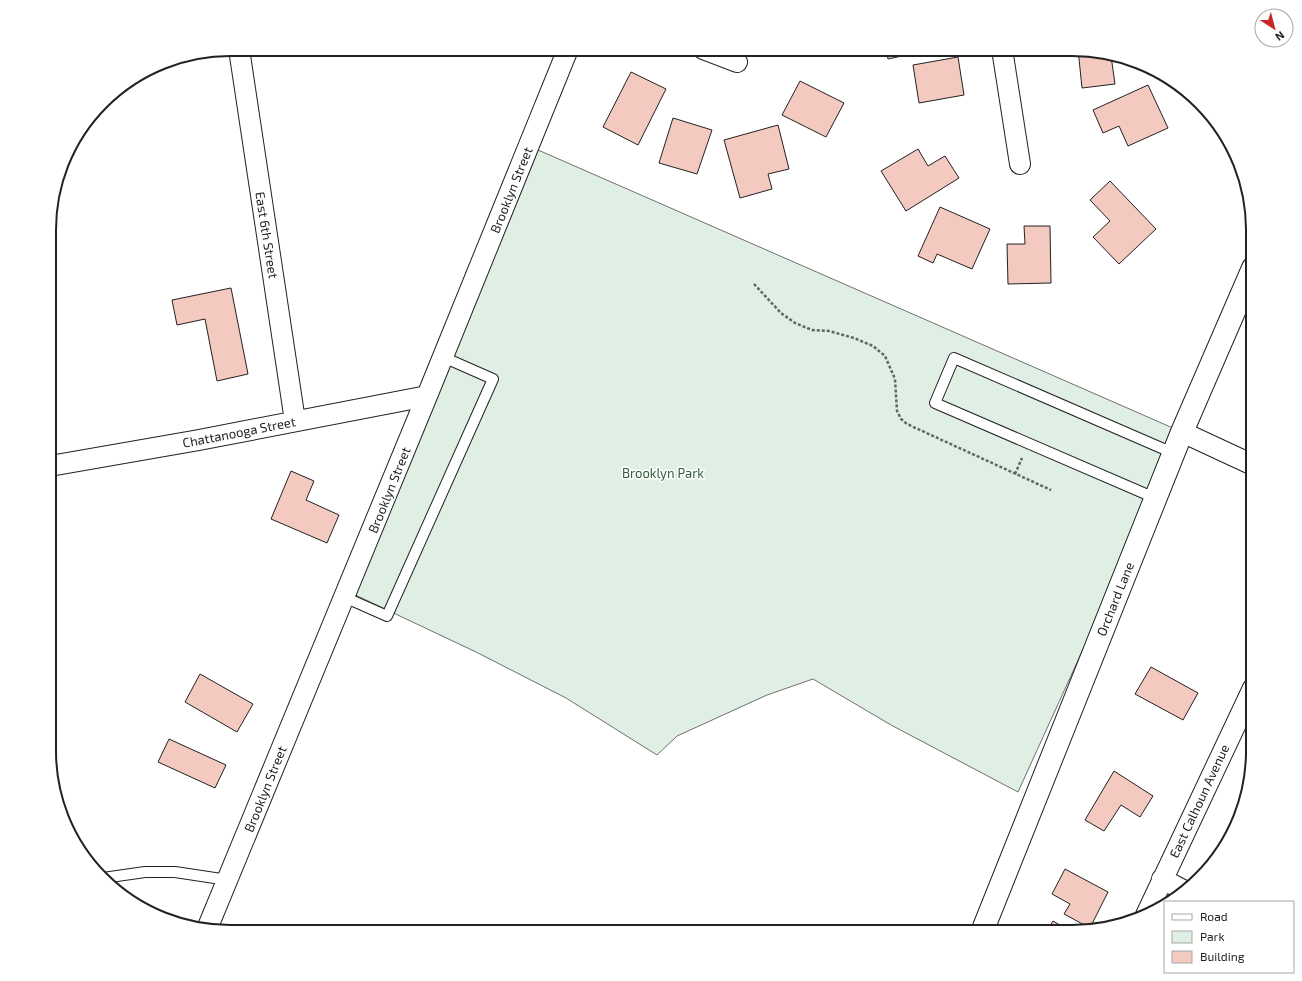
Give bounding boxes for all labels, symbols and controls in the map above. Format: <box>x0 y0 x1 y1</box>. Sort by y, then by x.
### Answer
north arrow <box>1254 8 1294 48</box>
text: N <box>1273 29 1287 44</box>
street label: Brooklyn Street <box>486 145 536 235</box>
street label: East 6th Street <box>252 190 282 280</box>
street label: Chattanooga Street <box>181 413 297 451</box>
street label: Brooklyn Street <box>364 445 414 535</box>
park label: Brooklyn Park <box>622 465 704 481</box>
street label: Orchard Lane <box>1093 560 1137 638</box>
street label: East Calhoun Avenue <box>1166 742 1232 860</box>
street label: Brooklyn Street <box>240 744 290 834</box>
legend <box>1164 901 1294 973</box>
text: Road <box>1200 909 1228 923</box>
text: Park <box>1200 929 1225 943</box>
text: Building <box>1200 949 1245 963</box>

